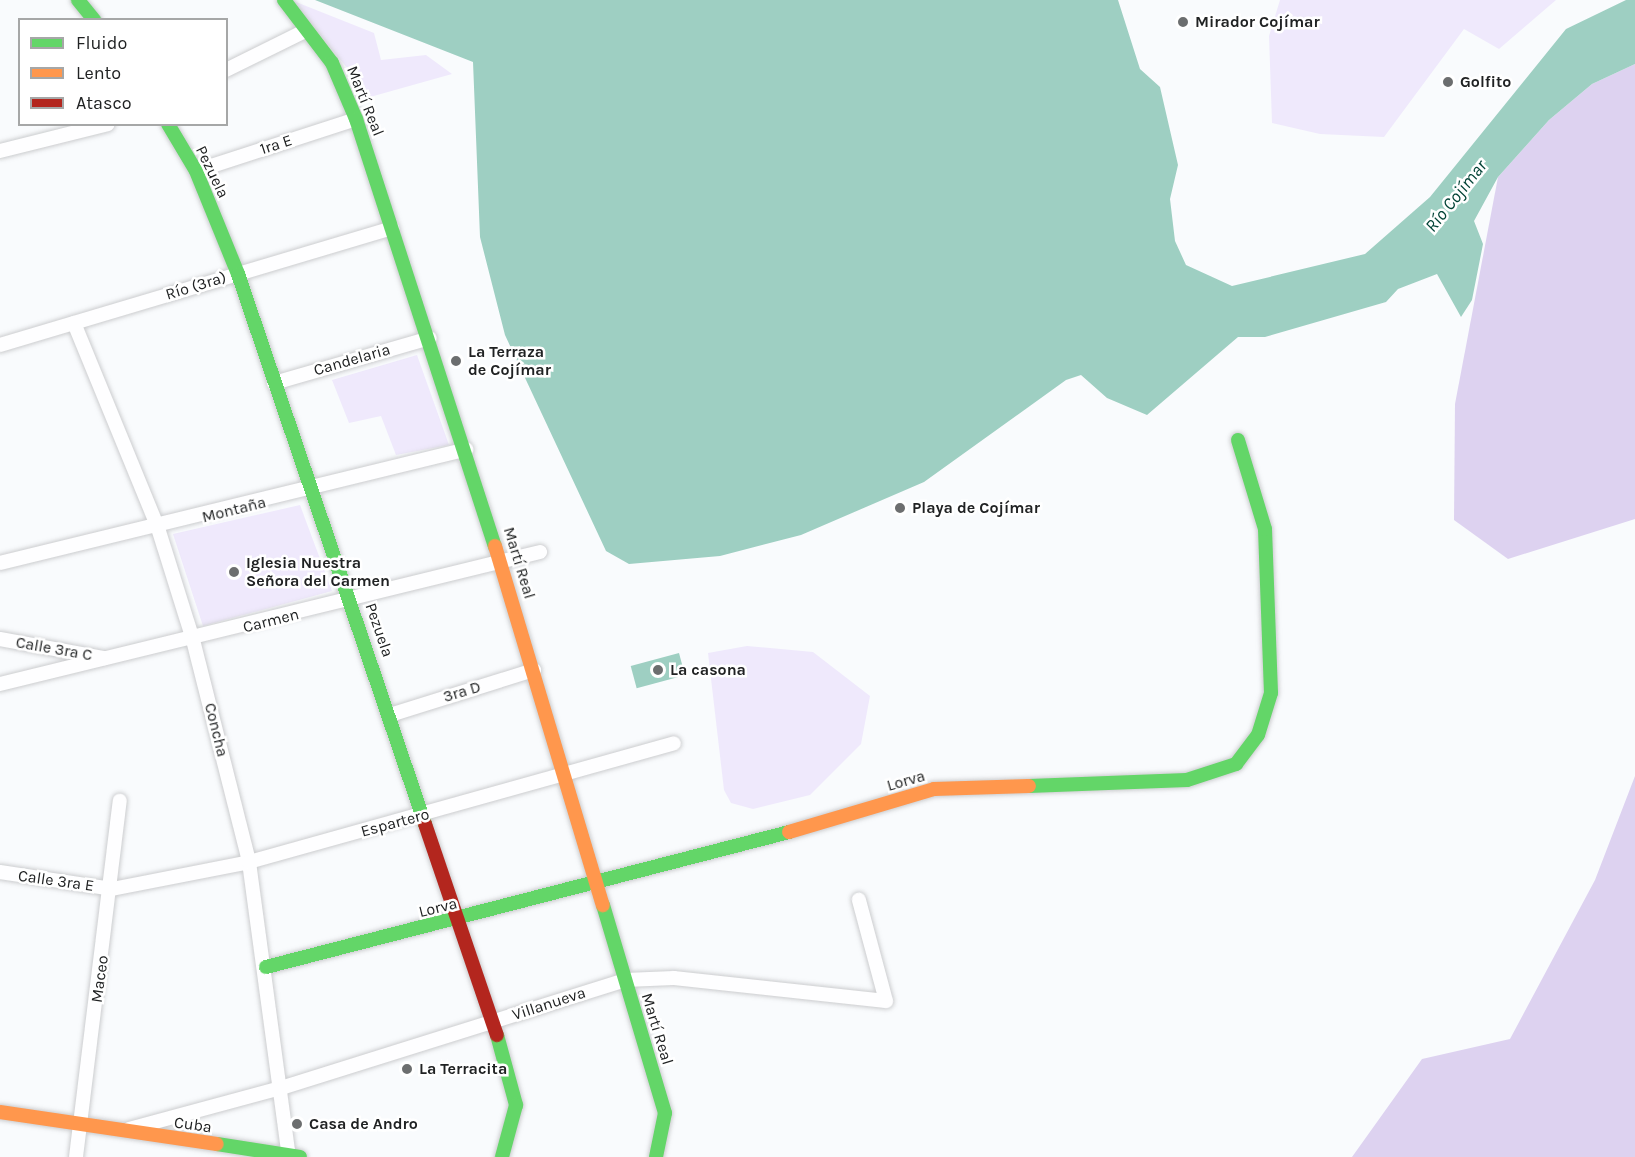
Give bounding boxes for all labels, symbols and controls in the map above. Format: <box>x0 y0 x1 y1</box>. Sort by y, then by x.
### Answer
place label: Mirador Cojímar <box>1195 12 1320 32</box>
marker: Mirador Cojímar <box>1176 15 1190 29</box>
legend <box>18 18 228 126</box>
text: Fluido <box>76 32 127 54</box>
text: Lento <box>76 62 121 84</box>
street label: Martí Real <box>342 63 388 139</box>
place label: Golfito <box>1460 72 1511 92</box>
marker: Golfito <box>1441 75 1455 89</box>
text: Atasco <box>76 92 132 114</box>
street label: 1ra E <box>257 131 295 159</box>
street label: Pezuela <box>191 143 233 201</box>
water label: Río Cojímar <box>1420 156 1492 236</box>
street label: Río (3ra) <box>163 268 229 304</box>
street label: Candelaria <box>312 340 392 380</box>
place label: La Terraza de Cojímar <box>468 342 551 380</box>
marker: La Terraza de Cojímar <box>449 354 463 368</box>
street label: Montaña <box>200 493 268 527</box>
place label: Playa de Cojímar <box>912 498 1040 518</box>
marker: Playa de Cojímar <box>893 501 907 515</box>
street label: Martí Real <box>499 525 539 601</box>
place label: Iglesia Nuestra Señora del Carmen <box>246 553 390 591</box>
marker: Iglesia Nuestra Señora del Carmen <box>227 565 241 579</box>
street label: Pezuela <box>361 600 397 660</box>
street label: Carmen <box>241 605 301 637</box>
street label: Calle 3ra C <box>14 633 94 665</box>
place label: La casona <box>670 660 746 680</box>
marker: La casona <box>651 663 665 677</box>
street label: 3ra D <box>441 677 483 707</box>
street label: Concha <box>200 701 232 759</box>
street label: Lorva <box>885 766 927 796</box>
street label: Espartero <box>359 805 431 841</box>
street label: Calle 3ra E <box>17 866 95 896</box>
street label: Lorva <box>417 894 459 922</box>
street label: Maceo <box>87 954 113 1004</box>
street label: Villanueva <box>510 983 588 1025</box>
street label: Martí Real <box>637 991 677 1067</box>
place label: La Terracita <box>419 1059 507 1079</box>
marker: La Terracita <box>400 1062 414 1076</box>
street label: Cuba <box>173 1113 213 1137</box>
place label: Casa de Andro <box>309 1114 418 1134</box>
marker: Casa de Andro <box>290 1117 304 1131</box>

